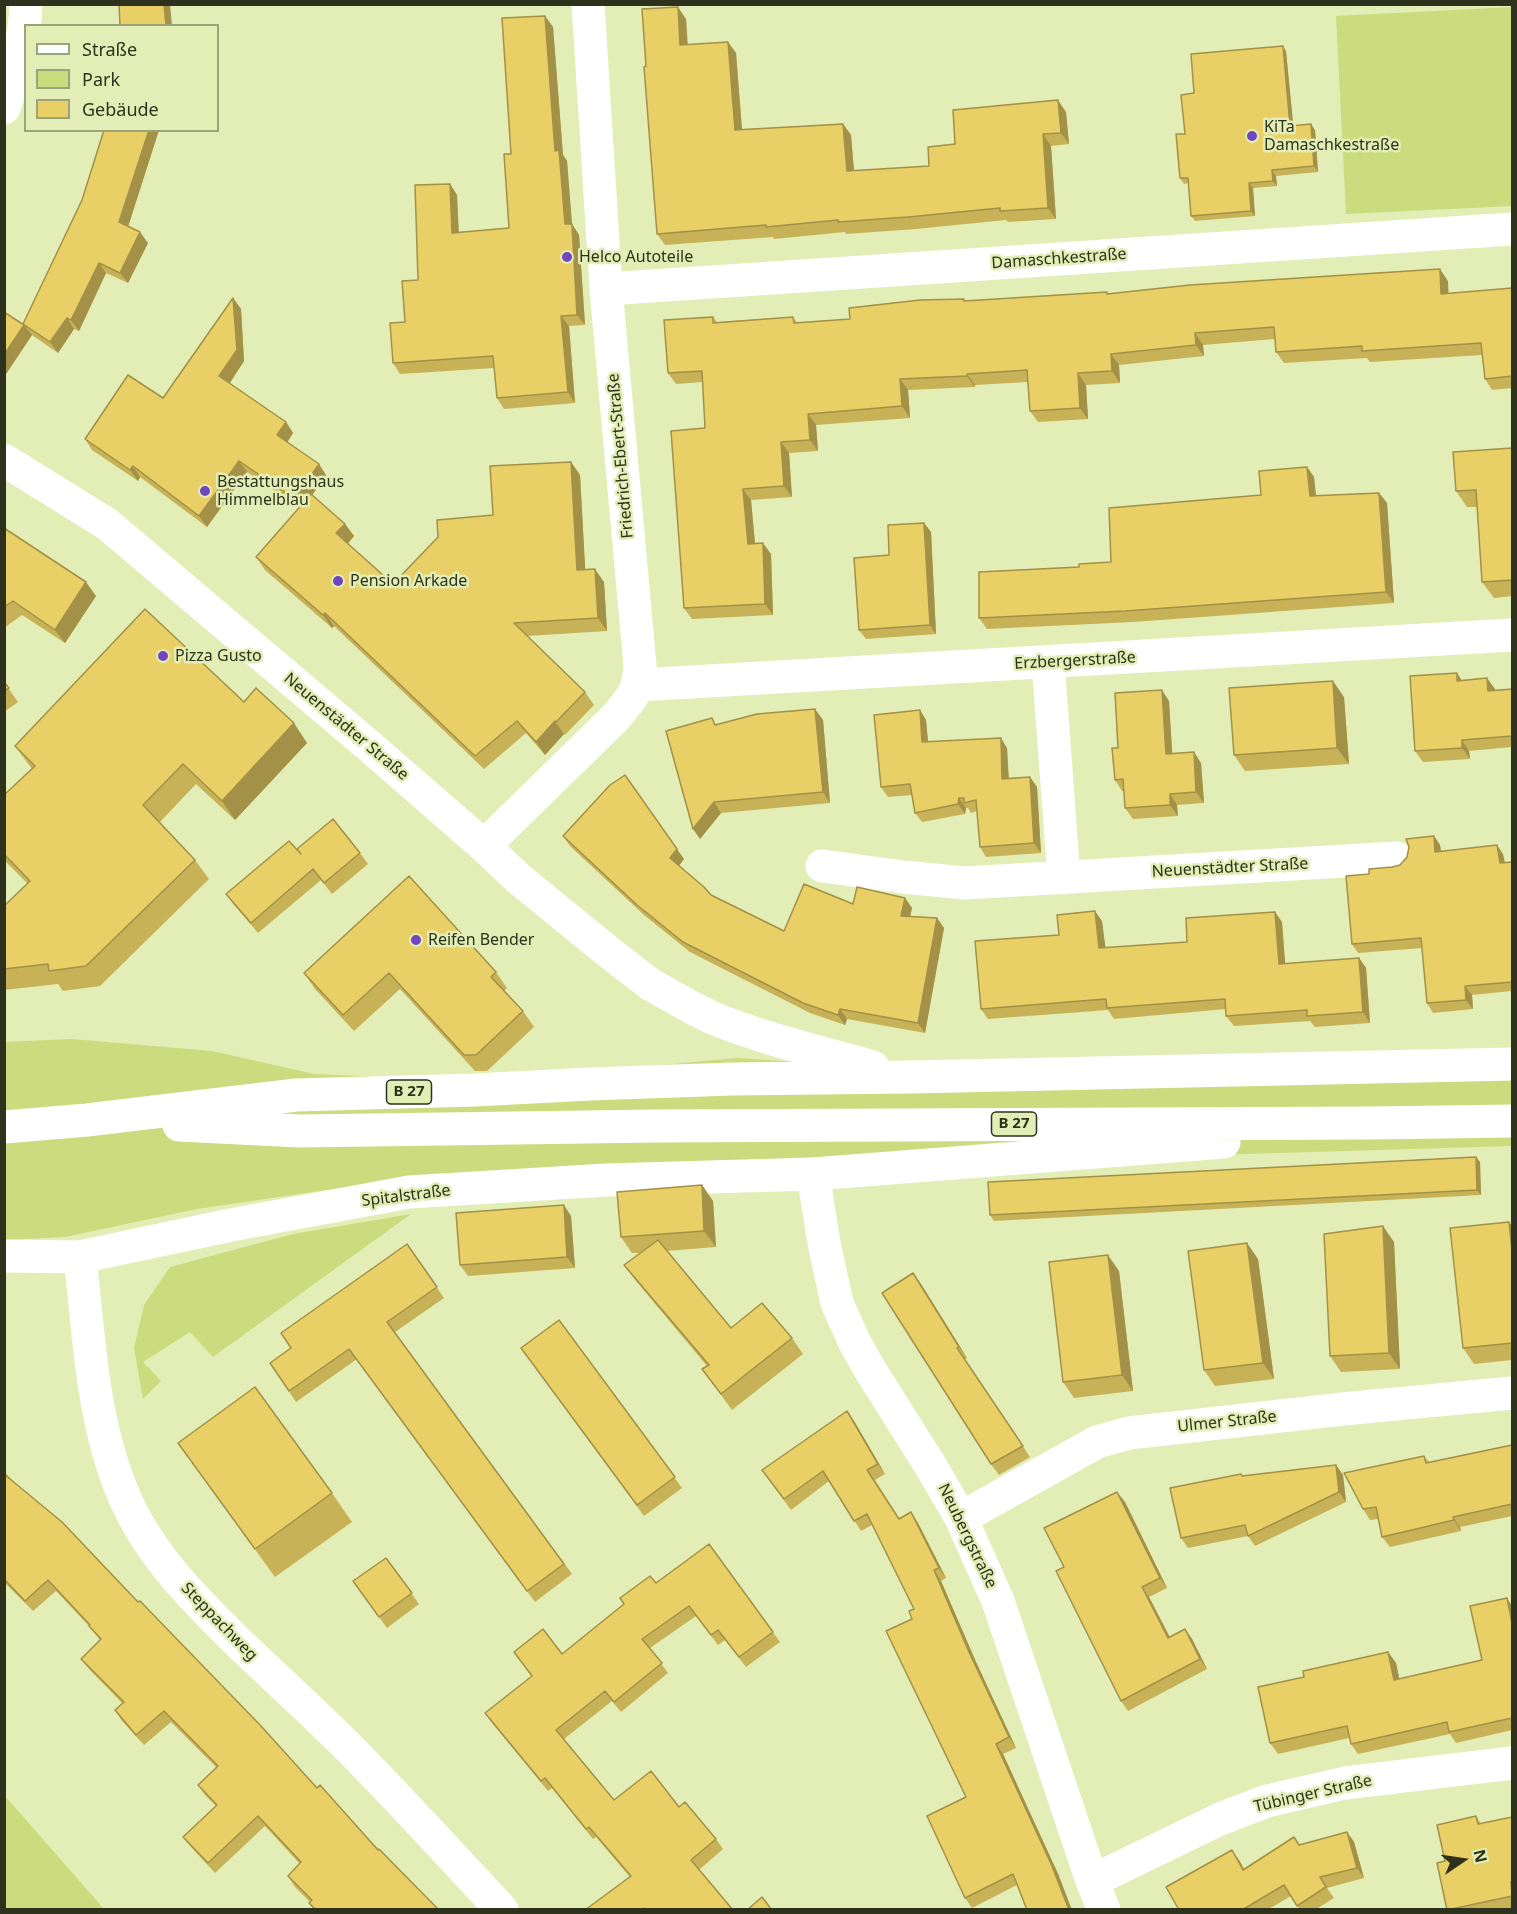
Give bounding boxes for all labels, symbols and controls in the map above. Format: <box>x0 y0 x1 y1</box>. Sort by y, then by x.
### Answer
legend <box>24 24 219 132</box>
text: Straße <box>82 37 137 61</box>
text: Park <box>82 67 120 91</box>
text: Gebäude <box>82 97 159 121</box>
place label: KiTa Damaschkestraße <box>1264 117 1399 155</box>
marker: KiTa Damaschkestraße <box>1245 129 1259 143</box>
street label: Damaschkestraße <box>991 245 1127 273</box>
place label: Helco Autoteile <box>579 247 693 267</box>
marker: Helco Autoteile <box>560 250 574 264</box>
street label: Friedrich-Ebert-Straße <box>604 373 638 539</box>
place label: Bestattungshaus Himmelblau <box>217 472 344 510</box>
marker: Bestattungshaus Himmelblau <box>198 484 212 498</box>
place label: Pension Arkade <box>350 571 467 591</box>
marker: Pension Arkade <box>331 574 345 588</box>
place label: Pizza Gusto <box>175 646 262 666</box>
street label: Erzbergerstraße <box>1014 648 1136 674</box>
marker: Pizza Gusto <box>156 649 170 663</box>
street label: Neuenstädter Straße <box>280 669 412 785</box>
street label: Neuenstädter Straße <box>1151 854 1309 882</box>
place label: Reifen Bender <box>428 930 534 950</box>
marker: Reifen Bender <box>409 933 423 947</box>
road number: B 27 <box>386 1080 432 1104</box>
road number: B 27 <box>992 1112 1036 1136</box>
street label: Spitalstraße <box>360 1181 452 1211</box>
street label: Ulmer Straße <box>1177 1407 1277 1437</box>
street label: Neubergstraße <box>933 1481 1001 1591</box>
street label: Steppachweg <box>177 1579 261 1665</box>
street label: Tübinger Straße <box>1252 1771 1374 1817</box>
north arrow <box>1433 1830 1493 1890</box>
text: N <box>1468 1847 1493 1865</box>

